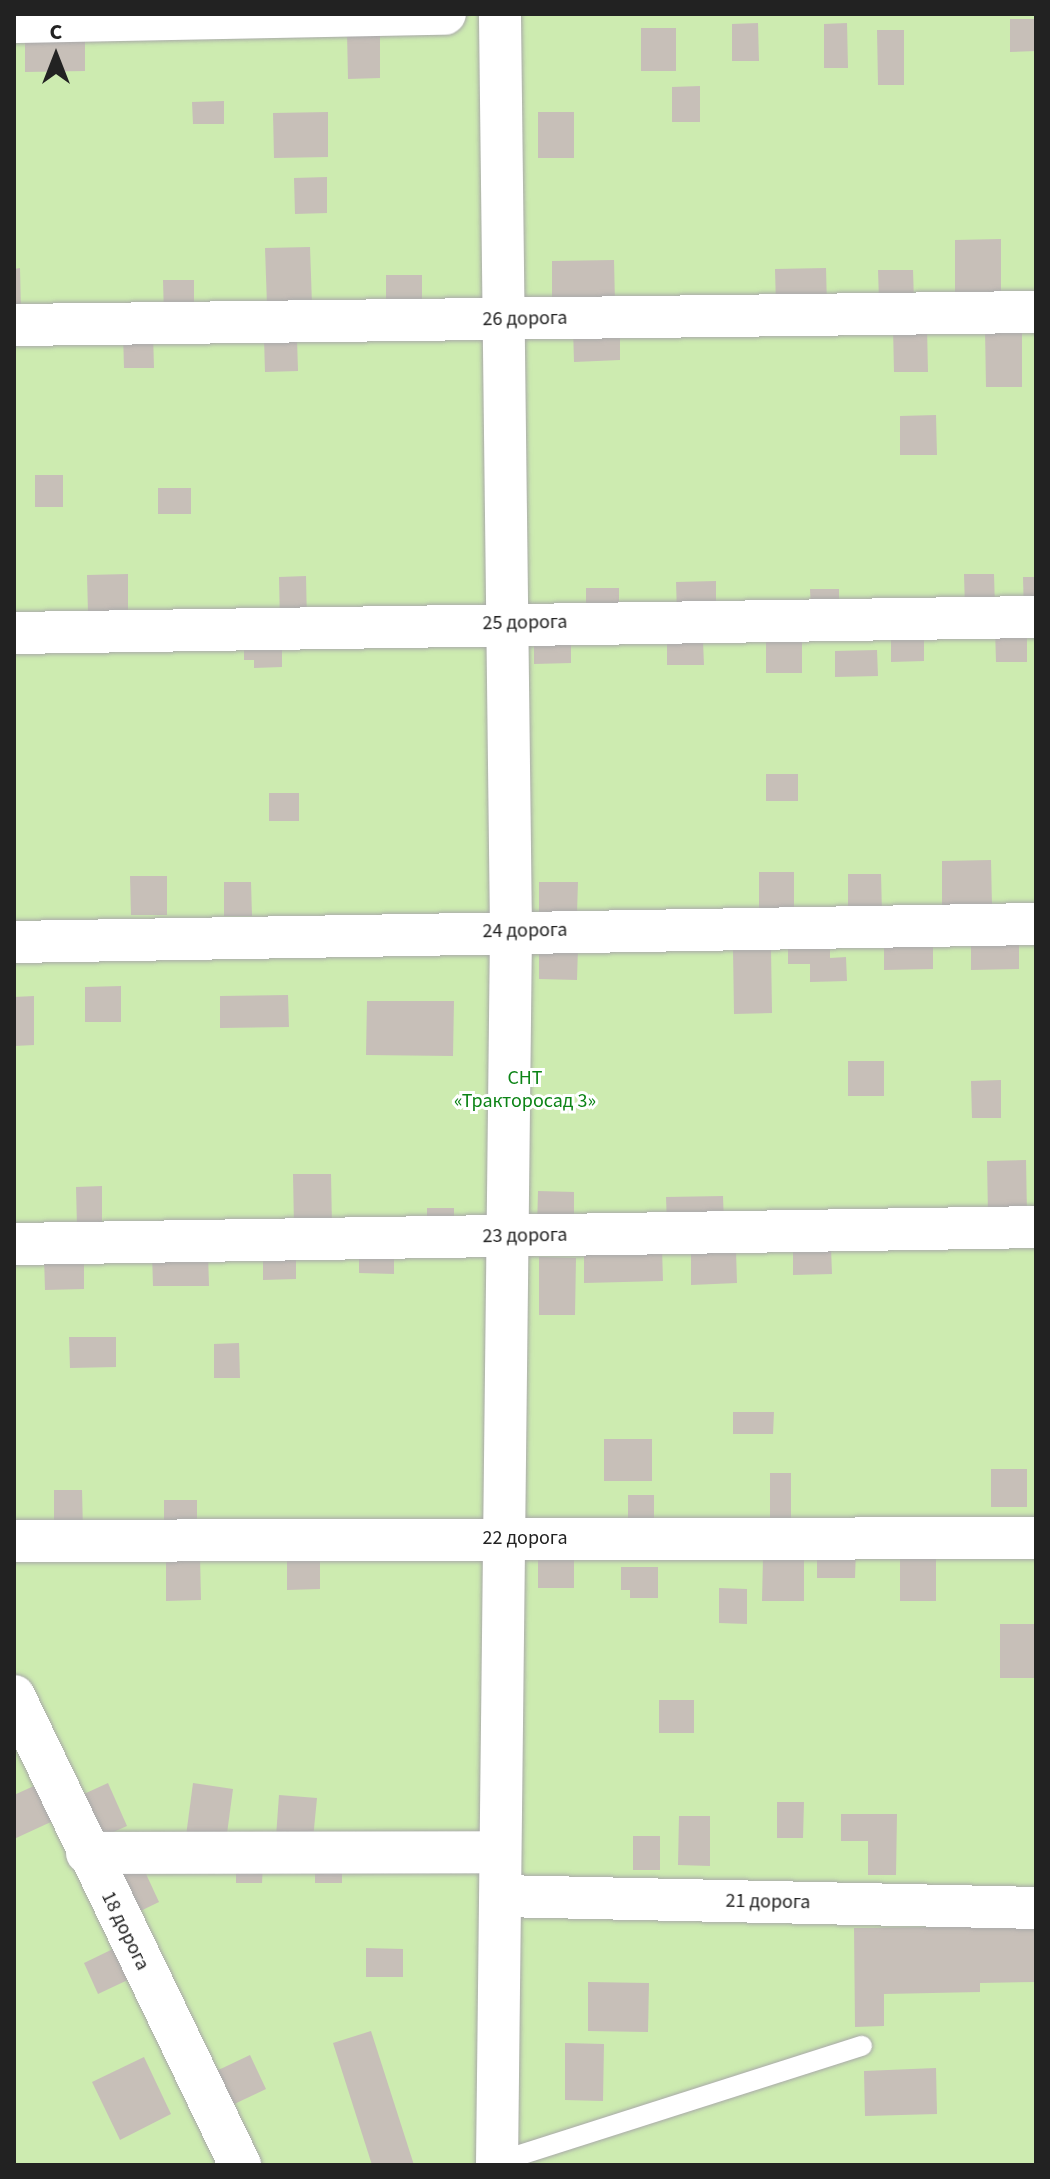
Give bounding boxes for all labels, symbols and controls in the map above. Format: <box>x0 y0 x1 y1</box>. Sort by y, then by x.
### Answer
north arrow <box>16 16 96 96</box>
text: С <box>50 16 62 48</box>
street label: 26 дорога <box>482 306 568 332</box>
street label: 25 дорога <box>482 610 568 636</box>
street label: 24 дорога <box>482 918 568 944</box>
park label: СНТ «Тракторосад 3» <box>454 1066 596 1113</box>
street label: 23 дорога <box>482 1223 568 1249</box>
street label: 22 дорога <box>483 1526 567 1550</box>
street label: 18 дорога <box>96 1888 154 1974</box>
street label: 21 дорога <box>725 1889 811 1915</box>

